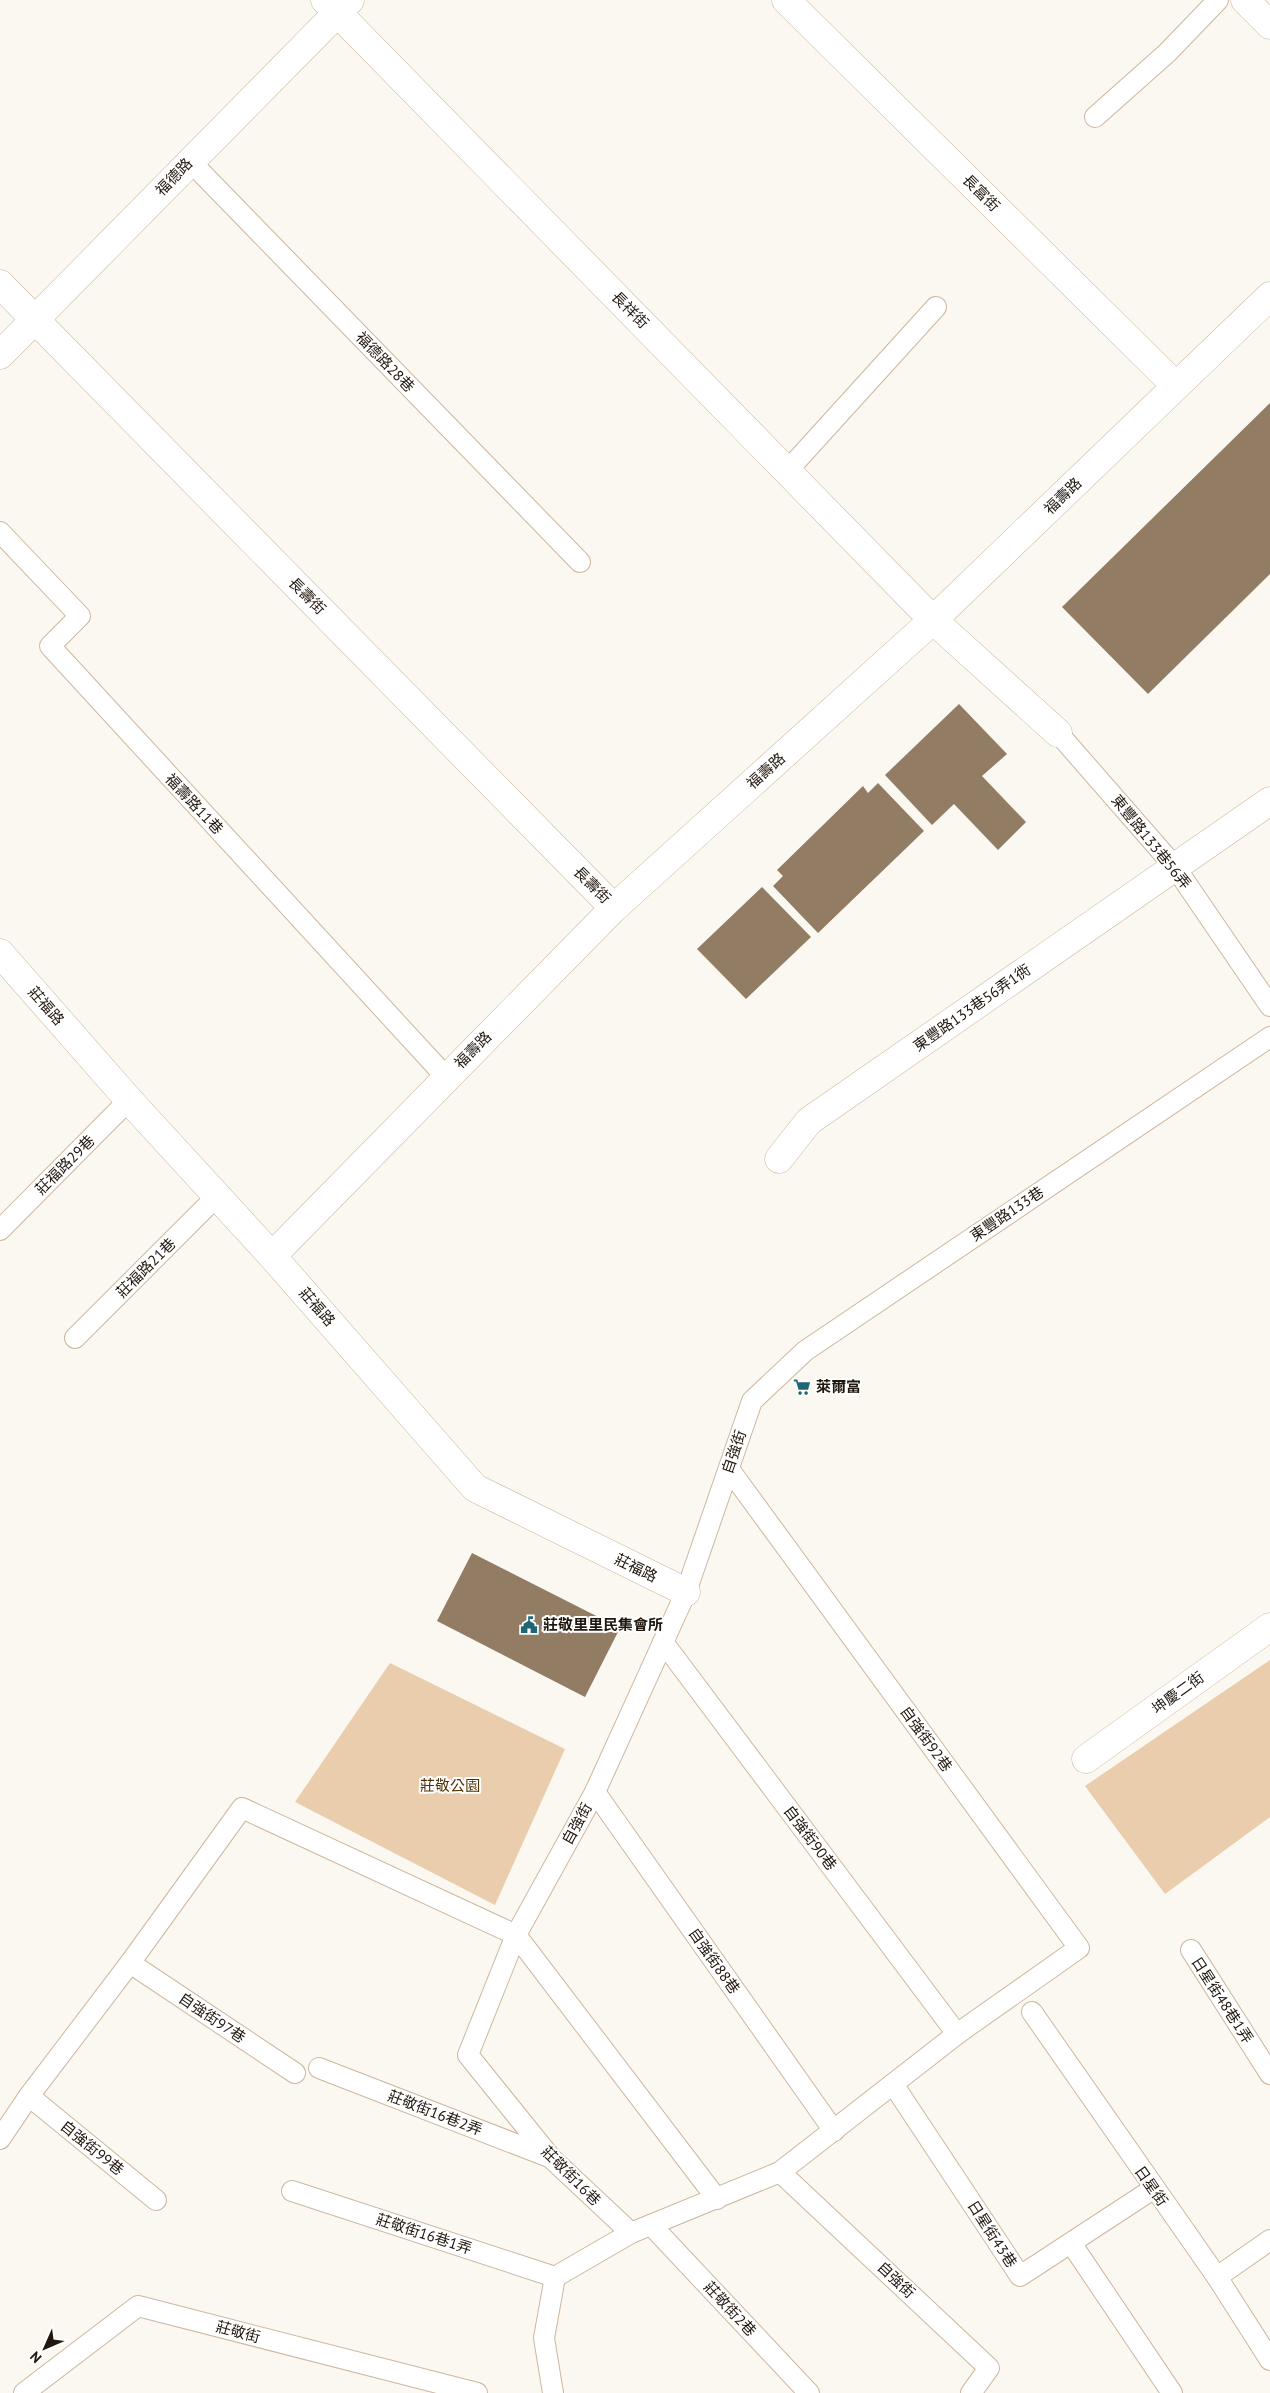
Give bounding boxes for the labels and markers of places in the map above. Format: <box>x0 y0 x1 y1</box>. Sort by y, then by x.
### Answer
supermarket icon: 萊爾富 <box>792 1377 812 1397</box>
place label: 萊爾富 <box>816 1377 861 1396</box>
public building icon: 莊敬里里民集會所 <box>519 1615 539 1635</box>
place label: 莊敬里里民集會所 <box>543 1615 663 1634</box>

